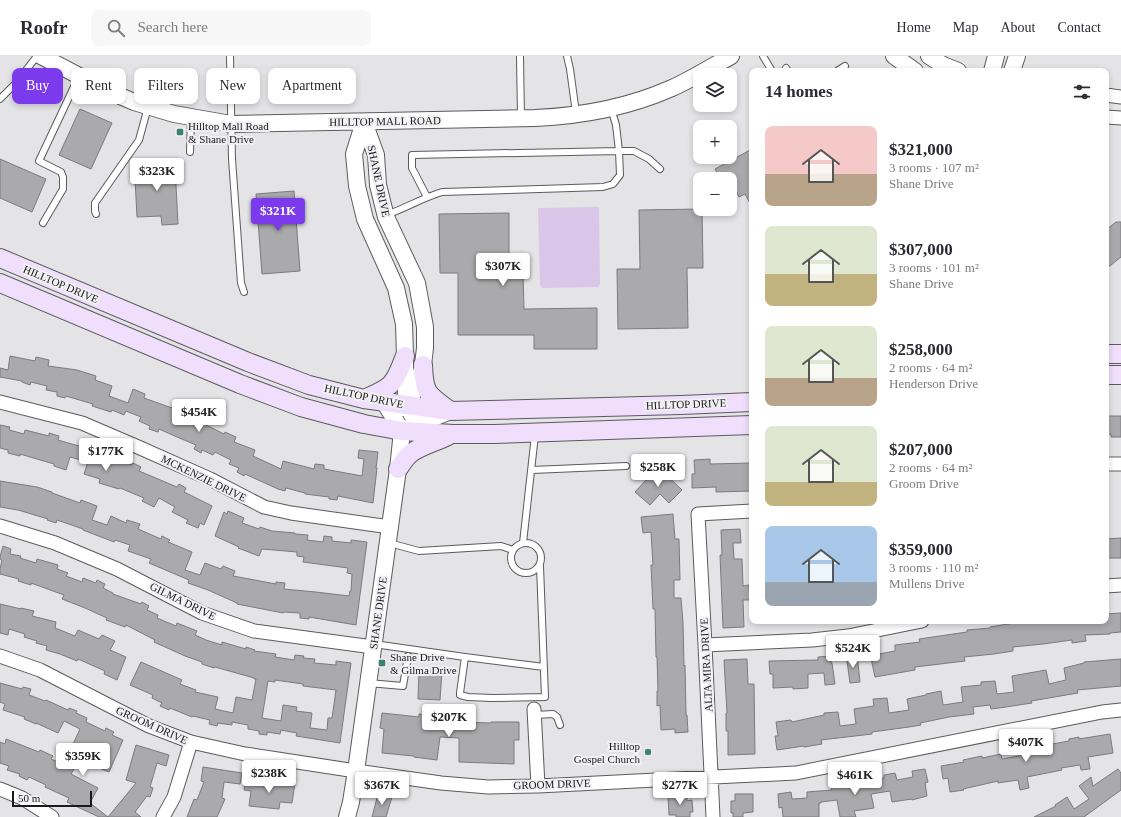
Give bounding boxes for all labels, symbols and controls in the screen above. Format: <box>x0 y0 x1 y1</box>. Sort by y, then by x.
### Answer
search box <box>91 10 371 46</box>
text: Roofr <box>20 17 67 38</box>
icon: search <box>105 17 127 39</box>
text: Search here <box>137 19 208 35</box>
text: Home <box>897 20 931 35</box>
text: Map <box>953 20 978 35</box>
text: About <box>1000 20 1035 35</box>
text: Contact <box>1057 20 1101 35</box>
chip: Buy <box>12 68 63 104</box>
chip: Rent <box>71 68 126 104</box>
chip: Filters <box>134 68 198 104</box>
chip: New <box>206 68 260 104</box>
chip: Apartment <box>268 68 356 104</box>
map controls <box>693 68 737 216</box>
button: layers <box>693 68 737 112</box>
icon: filters <box>1071 81 1093 103</box>
text: 14 homes <box>765 82 833 101</box>
street label: HILLTOP MALL ROAD <box>329 114 441 128</box>
place label: Hilltop Mall Road & Shane Drive <box>188 120 269 145</box>
button: + <box>693 120 737 164</box>
marker: Hilltop Mall Road & Shane Drive <box>175 127 185 137</box>
text: $321,000 <box>889 140 953 159</box>
icon: home <box>797 142 845 190</box>
street label: SHANE DRIVE <box>366 144 393 218</box>
pin: $323K <box>129 158 185 192</box>
text: 3 rooms · 107 m² <box>889 160 979 175</box>
text: $323K <box>139 163 175 178</box>
button: − <box>693 172 737 216</box>
text: Shane Drive <box>889 176 954 191</box>
pin: $321K <box>250 198 306 232</box>
text: $321K <box>260 203 296 218</box>
text: $307,000 <box>889 240 953 259</box>
icon: home <box>797 242 845 290</box>
pin: $307K <box>475 253 531 287</box>
text: $307K <box>485 258 521 273</box>
text: 3 rooms · 101 m² <box>889 260 979 275</box>
street label: HILLTOP DRIVE <box>22 263 101 305</box>
text: Shane Drive <box>889 276 954 291</box>
text: $258,000 <box>889 340 953 359</box>
icon: home <box>797 342 845 390</box>
text: 2 rooms · 64 m² <box>889 360 972 375</box>
text: Henderson Drive <box>889 376 978 391</box>
street label: HILLTOP DRIVE <box>323 382 405 410</box>
street label: HILLTOP DRIVE <box>646 397 727 411</box>
pin: $454K <box>171 399 227 433</box>
text: $454K <box>181 404 217 419</box>
pin: $177K <box>78 438 134 472</box>
text: $207,000 <box>889 440 953 459</box>
icon: home <box>797 442 845 490</box>
text: $177K <box>88 443 124 458</box>
street label: MCKENZIE DRIVE <box>159 452 249 504</box>
pin: $258K <box>630 454 686 488</box>
text: $258K <box>640 459 676 474</box>
text: 2 rooms · 64 m² <box>889 460 972 475</box>
text: Groom Drive <box>889 476 959 491</box>
text: $359,000 <box>889 540 953 559</box>
icon: home <box>797 542 845 590</box>
text: 3 rooms · 110 m² <box>889 560 978 575</box>
street label: SHANE DRIVE <box>367 576 389 650</box>
text: Mullens Drive <box>889 576 964 591</box>
street label: GILMA DRIVE <box>148 580 218 622</box>
street label: ALTA MIRA DRIVE <box>698 617 714 712</box>
pin: $524K <box>825 635 881 669</box>
text: $524K <box>835 640 871 655</box>
place label: Shane Drive & Gilma Drive <box>390 651 457 676</box>
marker: Shane Drive & Gilma Drive <box>377 658 387 668</box>
street label: GROOM DRIVE <box>114 704 190 746</box>
pin: $207K <box>421 704 477 738</box>
text: $207K <box>431 709 467 724</box>
pin: $407K <box>998 729 1054 763</box>
text: $407K <box>1008 734 1044 749</box>
place label: Hilltop Gospel Church <box>574 740 640 765</box>
pin: $359K <box>55 743 111 777</box>
marker: Hilltop Gospel Church <box>643 747 653 757</box>
text: $359K <box>65 748 101 763</box>
pin: $238K <box>241 760 297 794</box>
pin: $461K <box>827 762 883 796</box>
text: $238K <box>251 765 287 780</box>
text: $461K <box>837 767 873 782</box>
pin: $367K <box>354 772 410 806</box>
pin: $277K <box>652 772 708 806</box>
text: $367K <box>364 777 400 792</box>
street label: GROOM DRIVE <box>513 777 591 791</box>
text: $277K <box>662 777 698 792</box>
scale bar <box>12 789 92 808</box>
text: 50 m <box>18 792 40 804</box>

